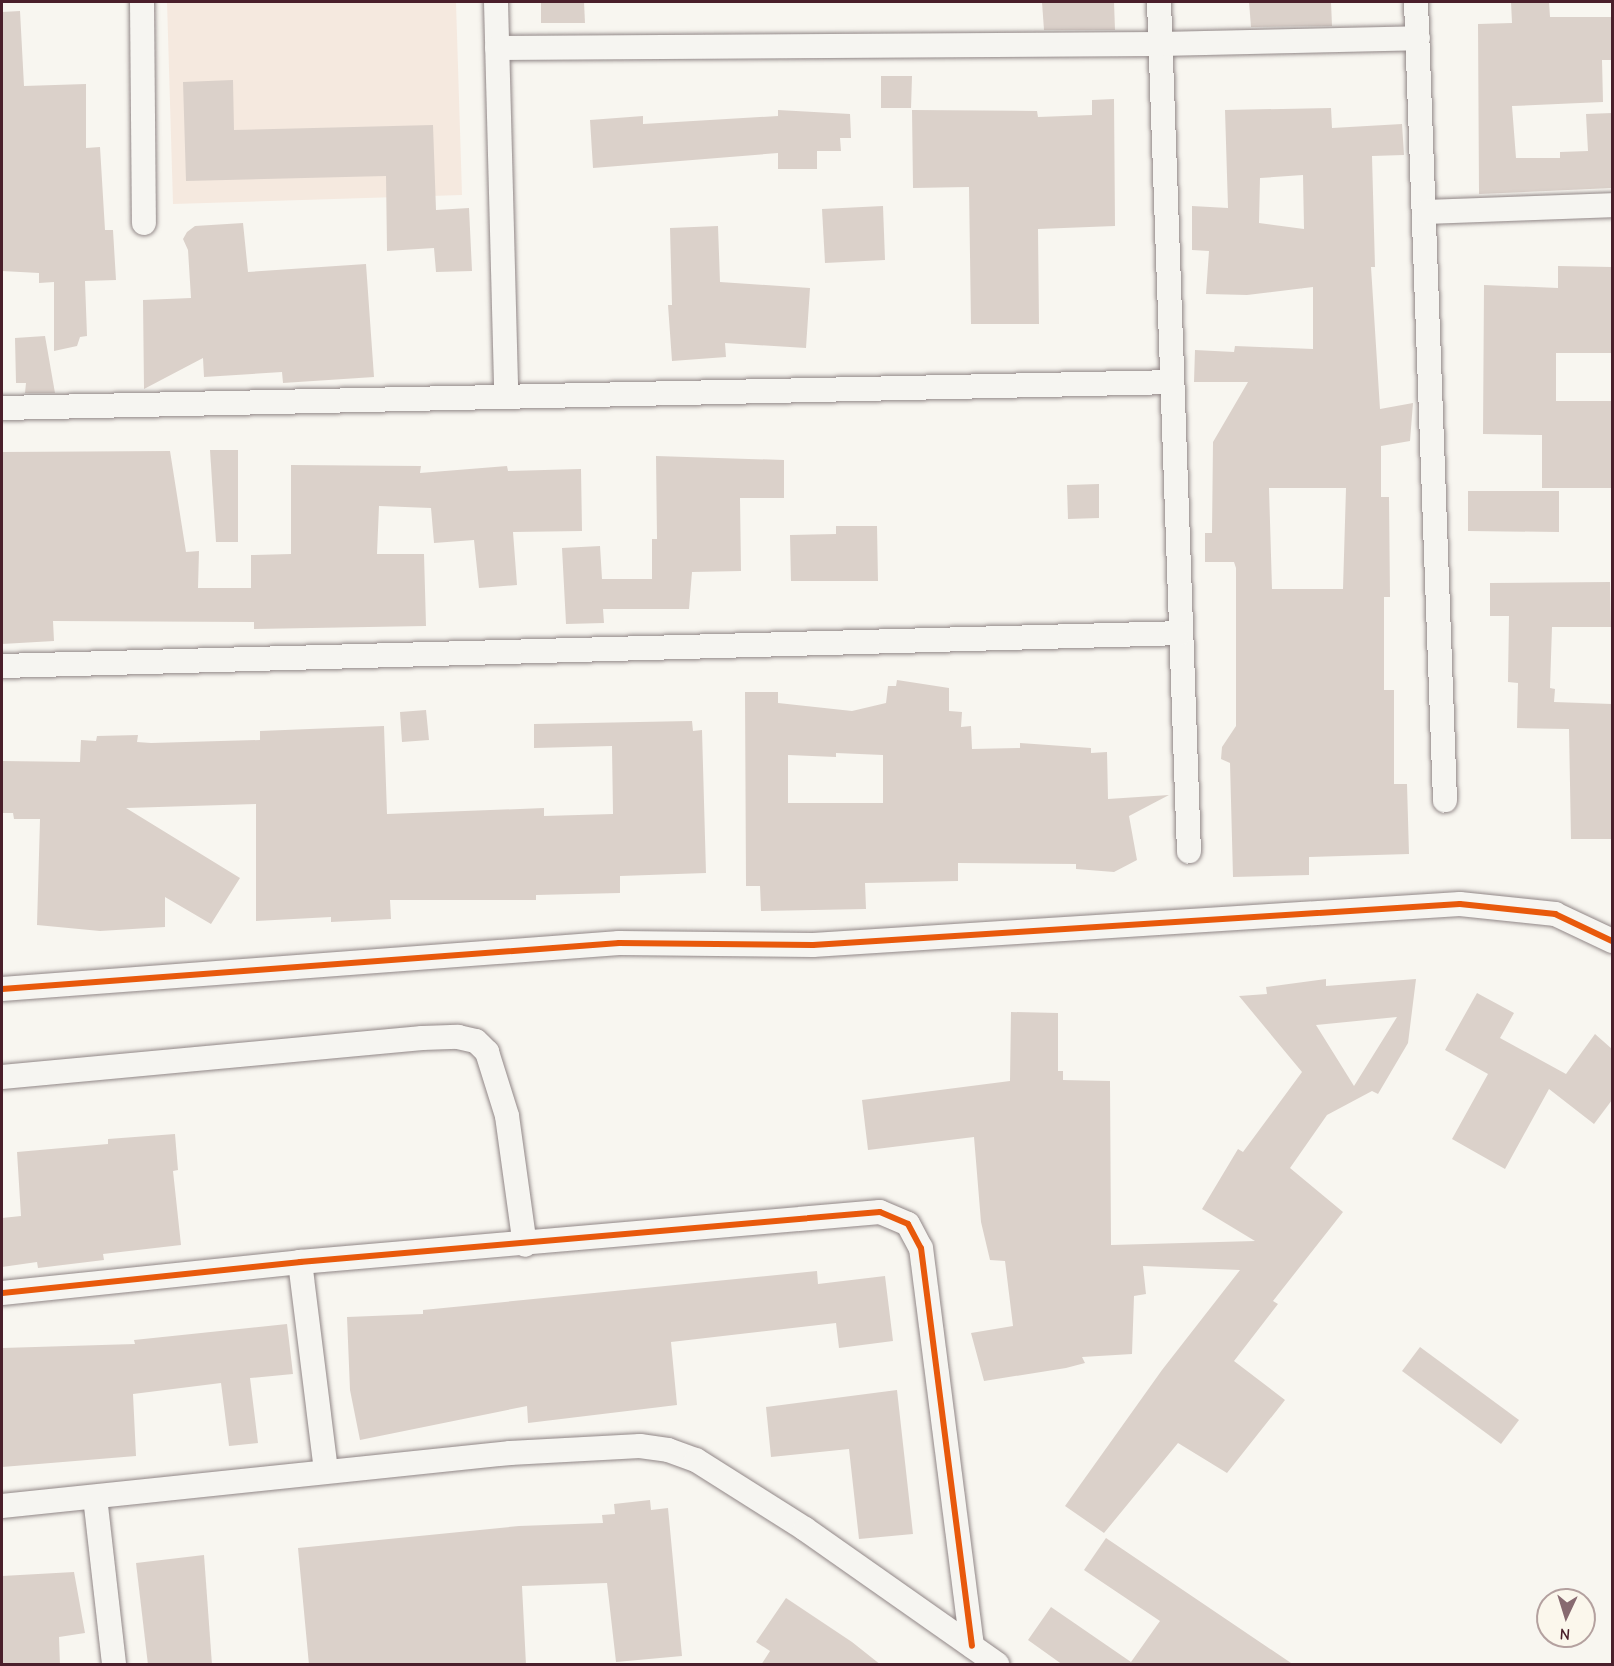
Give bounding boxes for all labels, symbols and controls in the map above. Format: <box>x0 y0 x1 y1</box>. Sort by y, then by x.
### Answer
north arrow <box>1536 1588 1596 1648</box>
text: N <box>1559 1625 1571 1643</box>

